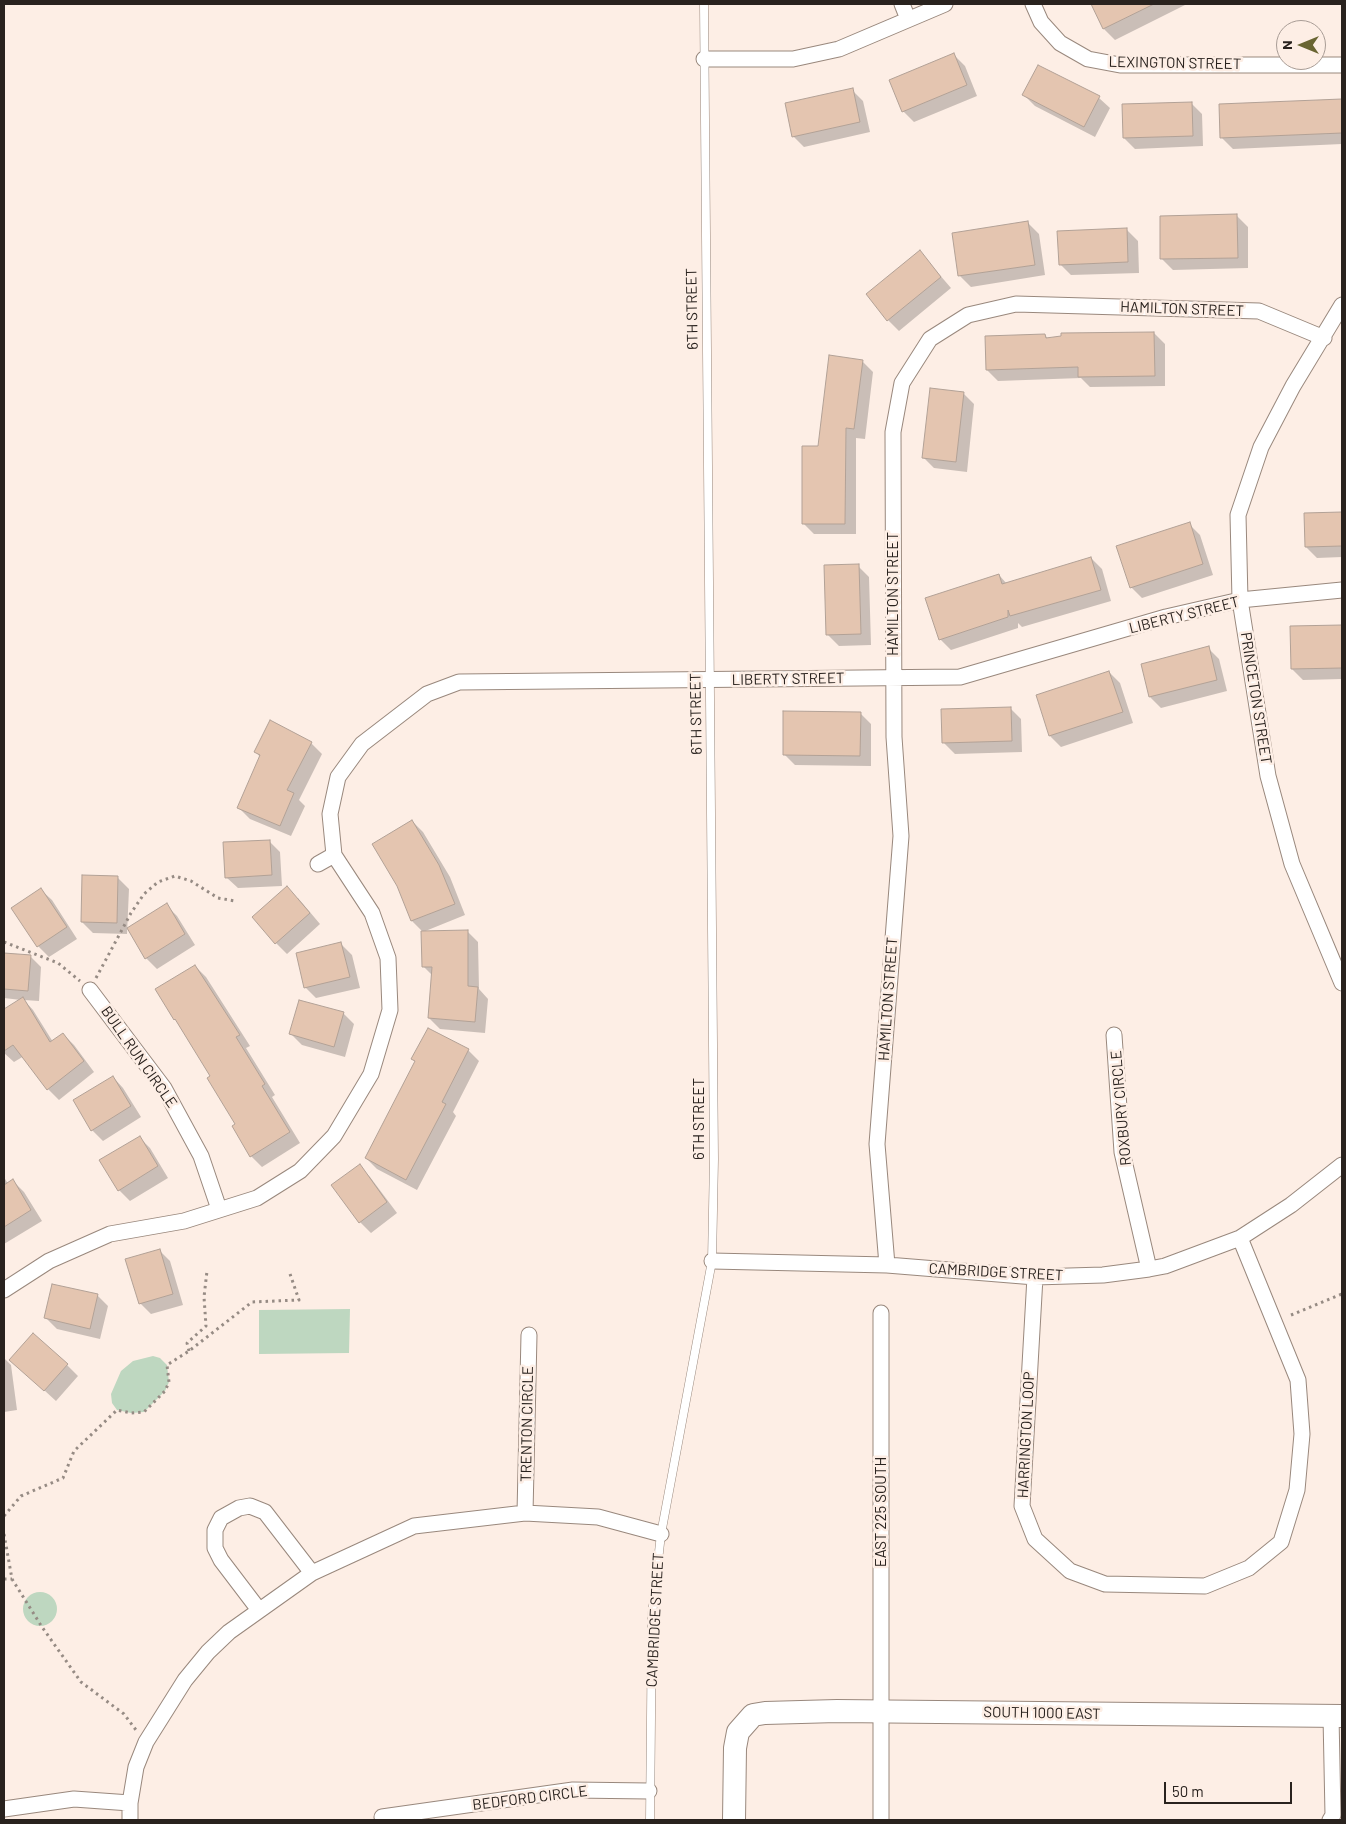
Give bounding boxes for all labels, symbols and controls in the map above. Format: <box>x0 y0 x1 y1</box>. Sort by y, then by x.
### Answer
north arrow <box>1276 20 1326 70</box>
text: N <box>1278 40 1295 50</box>
street label: LEXINGTON STREET <box>1109 53 1241 73</box>
street label: 6TH STREET <box>682 268 702 350</box>
street label: HAMILTON STREET <box>1120 298 1244 320</box>
street label: HAMILTON STREET <box>884 532 902 656</box>
street label: LIBERTY STREET <box>1127 593 1241 637</box>
street label: PRINCETON STREET <box>1237 631 1275 765</box>
street label: LIBERTY STREET <box>731 669 845 689</box>
street label: 6TH STREET <box>686 673 706 755</box>
street label: HAMILTON STREET <box>875 937 901 1061</box>
street label: BULL RUN CIRCLE <box>97 1003 181 1111</box>
street label: ROXBURY CIRCLE <box>1107 1050 1135 1166</box>
street label: 6TH STREET <box>690 1078 708 1160</box>
street label: CAMBRIDGE STREET <box>928 1259 1064 1285</box>
street label: TRENTON CIRCLE <box>517 1366 537 1482</box>
street label: HARRINGTON LOOP <box>1014 1371 1038 1499</box>
street label: EAST 225 SOUTH <box>872 1457 890 1567</box>
street label: CAMBRIDGE STREET <box>642 1552 668 1688</box>
street label: SOUTH 1000 EAST <box>983 1703 1101 1723</box>
scale bar <box>1166 1772 1294 1804</box>
street label: BEDFORD CIRCLE <box>471 1782 589 1814</box>
text: 50 m <box>1172 1782 1204 1800</box>

